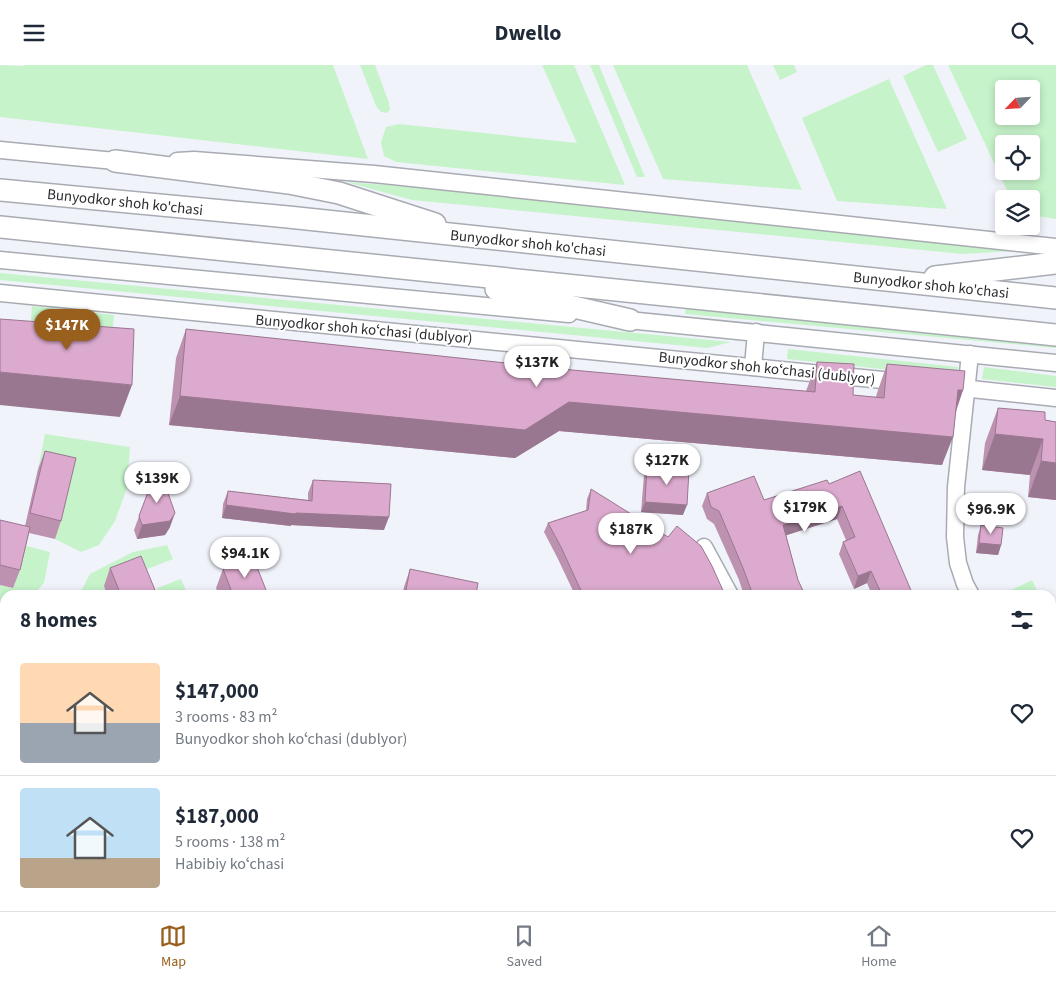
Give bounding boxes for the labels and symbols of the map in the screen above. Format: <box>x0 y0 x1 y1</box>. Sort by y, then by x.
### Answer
north arrow <box>995 80 1040 125</box>
street label: Bunyodkor shoh ko'chasi <box>46 184 204 221</box>
street label: Bunyodkor shoh ko'chasi <box>449 225 607 262</box>
street label: Bunyodkor shoh ko'chasi <box>852 267 1010 304</box>
pin: $147K <box>32 309 102 351</box>
street label: Bunyodkor shoh koʻchasi (dublyor) <box>255 310 473 349</box>
pin: $137K <box>502 345 572 388</box>
street label: Bunyodkor shoh koʻchasi (dublyor) <box>658 347 876 390</box>
pin: $127K <box>632 443 702 486</box>
pin: $139K <box>122 461 192 504</box>
pin: $179K <box>770 491 840 533</box>
pin: $96.9K <box>950 493 1032 535</box>
pin: $187K <box>596 513 666 555</box>
pin: $94.1K <box>204 537 286 579</box>

